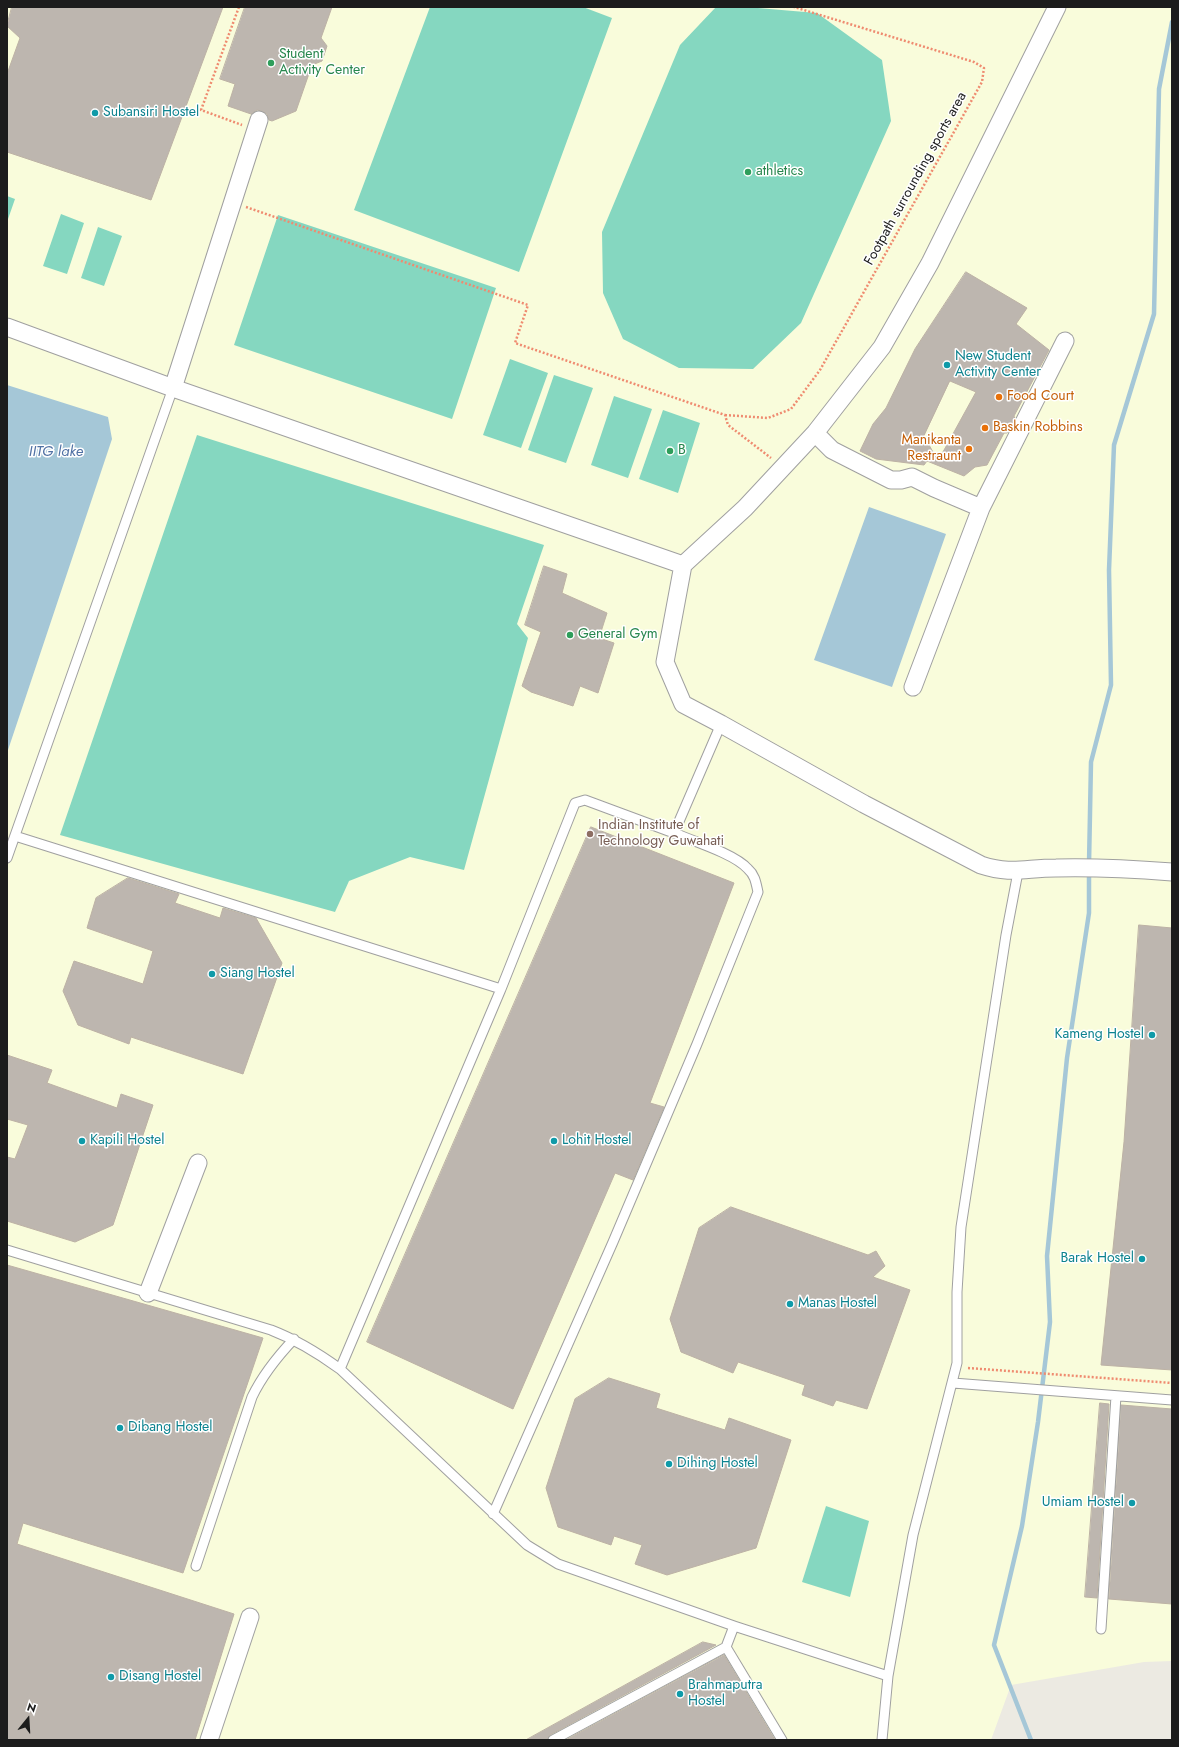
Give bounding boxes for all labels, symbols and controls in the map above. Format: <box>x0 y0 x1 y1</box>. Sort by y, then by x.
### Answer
place label: Student Activity Center <box>279 47 365 80</box>
marker: Student Activity Center <box>266 58 276 68</box>
street label: Footpath surrounding sports area <box>861 90 971 268</box>
place label: Subansiri Hostel <box>103 105 199 121</box>
marker: Subansiri Hostel <box>90 108 100 118</box>
place label: athletics <box>756 164 803 180</box>
marker: athletics <box>743 167 753 177</box>
place label: New Student Activity Center <box>955 349 1041 382</box>
marker: New Student Activity Center <box>942 360 952 370</box>
place label: Food Court <box>1007 389 1074 405</box>
marker: Food Court <box>994 392 1004 402</box>
place label: Baskin Robbins <box>993 420 1083 436</box>
marker: Baskin Robbins <box>980 423 990 433</box>
place label: Manikanta Restraunt <box>902 433 961 466</box>
water label: IITG lake <box>29 443 83 461</box>
place label: B <box>678 443 686 459</box>
marker: Manikanta Restraunt <box>964 444 974 454</box>
marker: B <box>665 446 675 456</box>
place label: General Gym <box>578 627 658 643</box>
marker: General Gym <box>565 630 575 640</box>
place label: Indian Institute of Technology Guwahati <box>598 818 724 850</box>
marker: Indian Institute of Technology Guwahati <box>585 829 595 839</box>
place label: Siang Hostel <box>220 966 295 982</box>
marker: Siang Hostel <box>207 969 217 979</box>
place label: Kameng Hostel <box>1055 1027 1144 1043</box>
marker: Kameng Hostel <box>1147 1030 1157 1040</box>
place label: Kapili Hostel <box>90 1133 164 1149</box>
place label: Lohit Hostel <box>562 1133 632 1149</box>
marker: Kapili Hostel <box>77 1136 87 1146</box>
marker: Lohit Hostel <box>549 1136 559 1146</box>
place label: Barak Hostel <box>1060 1251 1134 1267</box>
marker: Barak Hostel <box>1137 1254 1147 1264</box>
place label: Manas Hostel <box>798 1296 877 1312</box>
marker: Manas Hostel <box>785 1299 795 1309</box>
place label: Dibang Hostel <box>128 1420 212 1436</box>
marker: Dibang Hostel <box>115 1423 125 1433</box>
place label: Dihing Hostel <box>677 1456 758 1472</box>
marker: Dihing Hostel <box>664 1459 674 1469</box>
place label: Umiam Hostel <box>1042 1495 1124 1511</box>
marker: Umiam Hostel <box>1127 1498 1137 1508</box>
place label: Disang Hostel <box>119 1669 201 1685</box>
marker: Disang Hostel <box>106 1672 116 1682</box>
place label: Brahmaputra Hostel <box>688 1678 763 1710</box>
marker: Brahmaputra Hostel <box>675 1689 685 1699</box>
north arrow <box>8 1699 48 1739</box>
text: N <box>25 1699 38 1717</box>

